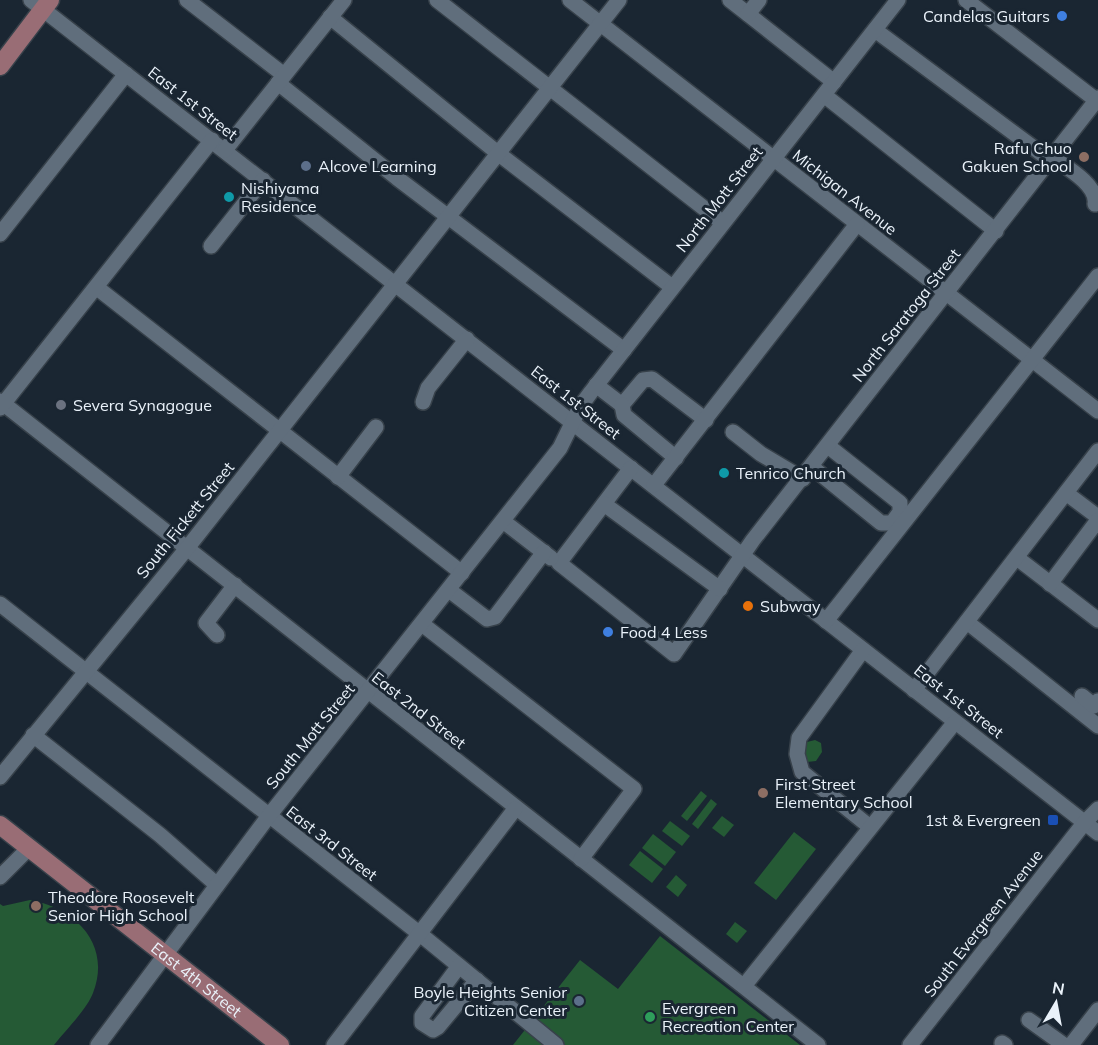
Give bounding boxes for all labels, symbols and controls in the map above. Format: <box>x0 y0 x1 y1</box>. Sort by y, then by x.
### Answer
place label: Candelas Guitars <box>923 6 1050 26</box>
marker: Candelas Guitars <box>1055 9 1069 23</box>
street label: East 1st Street <box>144 62 242 144</box>
place label: Rafu Chuo Gakuen School <box>962 138 1072 176</box>
street label: North Mott Street <box>672 142 767 256</box>
street label: Michigan Avenue <box>789 145 901 239</box>
marker: Rafu Chuo Gakuen School <box>1077 150 1091 164</box>
place label: Alcove Learning <box>318 156 437 176</box>
marker: Alcove Learning <box>299 159 313 173</box>
place label: Nishiyama Residence <box>241 178 319 216</box>
marker: Nishiyama Residence <box>222 190 236 204</box>
street label: North Saratoga Street <box>848 244 965 386</box>
street label: East 1st Street <box>527 361 625 443</box>
place label: Severa Synagogue <box>73 395 212 415</box>
marker: Severa Synagogue <box>54 398 68 412</box>
street label: South Fickett Street <box>132 457 238 582</box>
place label: Tenrico Church <box>736 463 846 483</box>
marker: Tenrico Church <box>717 466 731 480</box>
place label: Subway <box>760 596 821 616</box>
marker: Subway <box>741 599 755 613</box>
place label: Food 4 Less <box>620 622 708 642</box>
marker: Food 4 Less <box>601 625 615 639</box>
street label: East 1st Street <box>910 660 1008 742</box>
street label: East 2nd Street <box>368 667 470 753</box>
street label: South Mott Street <box>261 679 359 793</box>
place label: First Street Elementary School <box>775 774 913 812</box>
marker: First Street Elementary School <box>756 786 770 800</box>
street label: East 3rd Street <box>283 801 382 885</box>
place label: 1st & Evergreen <box>925 810 1041 830</box>
marker: 1st & Evergreen <box>1046 813 1060 827</box>
street label: South Evergreen Avenue <box>919 845 1047 1001</box>
place label: Theodore Roosevelt Senior High School <box>48 887 195 925</box>
marker: Theodore Roosevelt Senior High School <box>29 899 43 913</box>
street label: East 4th Street <box>147 938 246 1021</box>
north arrow <box>1026 973 1086 1033</box>
text: N <box>1051 977 1066 999</box>
place label: Boyle Heights Senior Citizen Center <box>414 982 567 1020</box>
marker: Boyle Heights Senior Citizen Center <box>572 994 586 1008</box>
place label: Evergreen Recreation Center <box>662 998 794 1036</box>
marker: Evergreen Recreation Center <box>643 1010 657 1024</box>

